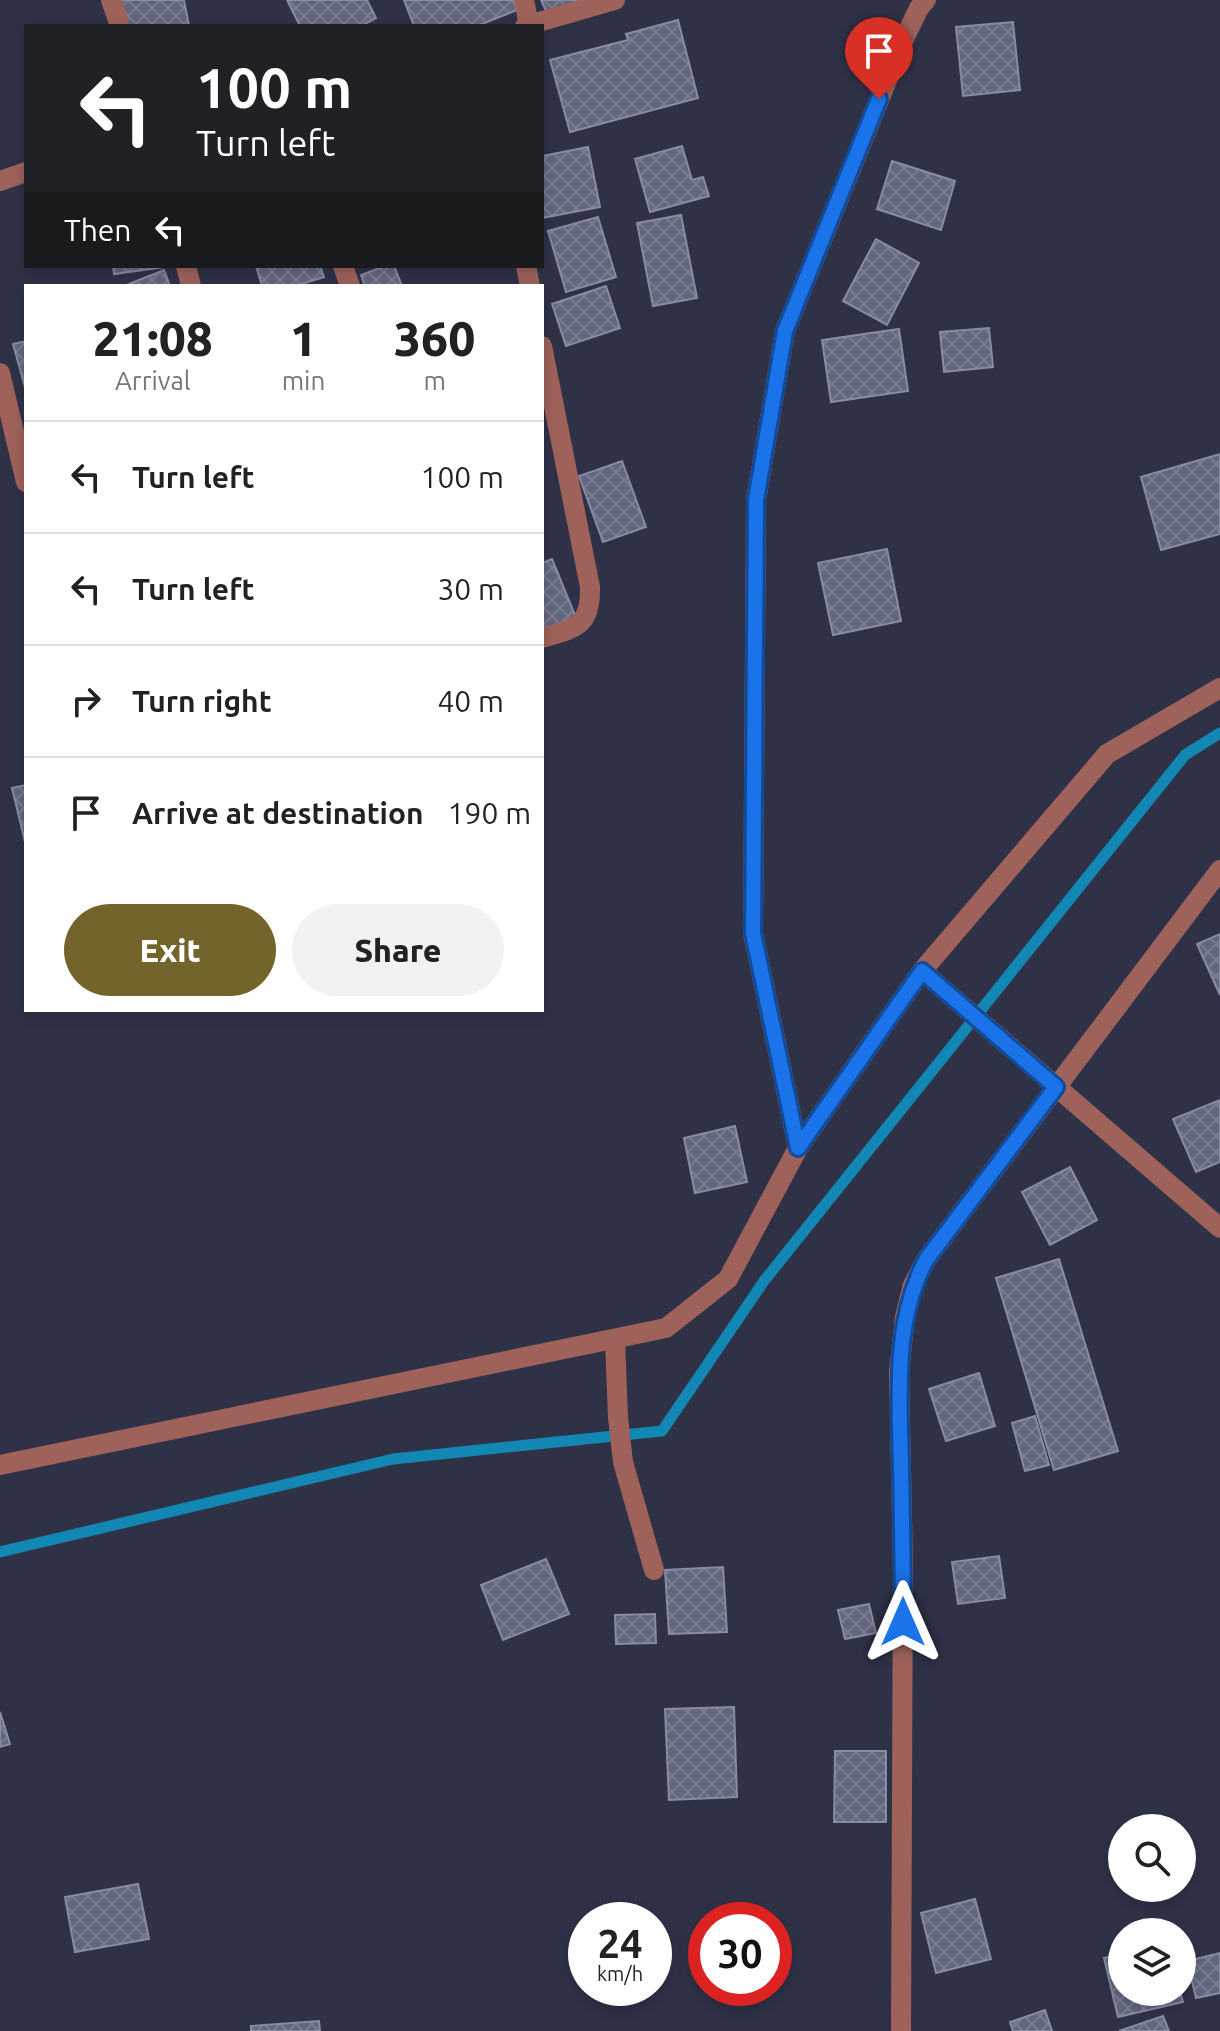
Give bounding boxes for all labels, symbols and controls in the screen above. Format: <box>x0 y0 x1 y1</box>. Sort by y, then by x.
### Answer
pin <box>845 17 913 99</box>
icon: arrive <box>857 29 901 73</box>
icon: left <box>64 56 168 160</box>
text: 100 m <box>196 56 352 119</box>
text: Turn left <box>196 122 335 163</box>
icon: left <box>148 208 192 252</box>
text: Then <box>64 213 132 247</box>
text: 21:08 <box>93 311 213 365</box>
text: 1 <box>290 311 317 365</box>
text: 360 <box>394 311 475 365</box>
text: Arrival <box>115 366 191 395</box>
text: min <box>282 366 325 395</box>
text: m <box>423 366 446 395</box>
icon: left <box>64 455 108 499</box>
text: Turn left <box>132 460 254 494</box>
text: 100 m <box>420 460 504 494</box>
icon: left <box>64 567 108 611</box>
text: Turn left <box>132 572 254 606</box>
text: 30 m <box>437 572 504 606</box>
icon: right <box>64 679 108 723</box>
text: Turn right <box>132 684 272 718</box>
text: 40 m <box>437 684 504 718</box>
icon: arrive <box>64 791 108 835</box>
text: Arrive at destination <box>132 796 424 830</box>
text: 190 m <box>448 796 531 830</box>
button: Exit <box>64 904 276 996</box>
button: Share <box>292 904 504 996</box>
position arrow <box>861 1580 945 1664</box>
map controls <box>1108 1814 1196 2006</box>
button: search <box>1108 1814 1196 1902</box>
speed limit sign: 30 <box>688 1902 792 2006</box>
button: layers <box>1108 1918 1196 2006</box>
text: 24 <box>597 1921 643 1966</box>
text: km/h <box>597 1962 643 1985</box>

